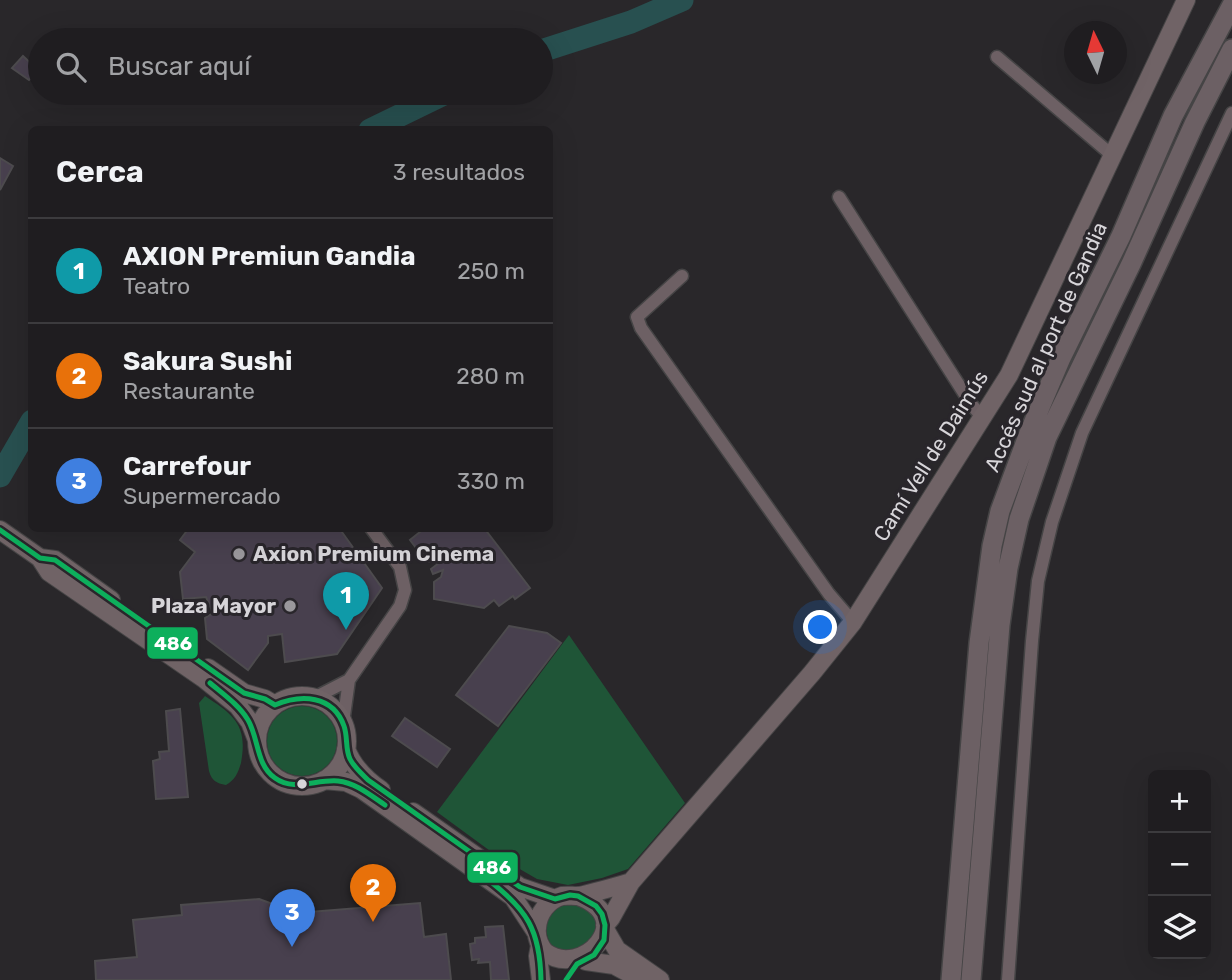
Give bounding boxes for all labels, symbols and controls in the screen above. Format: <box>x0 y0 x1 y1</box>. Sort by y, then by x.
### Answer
north arrow <box>1064 21 1127 84</box>
search box <box>28 28 553 105</box>
icon: search <box>52 48 90 86</box>
text: Buscar aquí <box>108 51 250 82</box>
text: Cerca <box>56 154 144 190</box>
text: 3 resultados <box>393 158 525 186</box>
street label: Accés sud al port de Gandia <box>979 218 1112 476</box>
text: AXION Premiun Gandia <box>123 241 416 272</box>
text: 1 <box>73 257 85 285</box>
text: 250 m <box>457 257 525 285</box>
text: Teatro <box>123 272 190 300</box>
text: Sakura Sushi <box>123 346 292 377</box>
text: 2 <box>72 362 86 390</box>
text: 280 m <box>456 362 525 390</box>
street label: Camí Vell de Daimús <box>868 366 993 546</box>
text: Restaurante <box>123 377 255 405</box>
text: Carrefour <box>123 451 251 482</box>
text: 3 <box>71 467 87 495</box>
text: 330 m <box>457 467 525 495</box>
text: Supermercado <box>123 482 281 510</box>
place label: Axion Premium Cinema <box>253 541 494 566</box>
marker: Axion Premium Cinema <box>231 546 247 562</box>
pin: 1 <box>323 572 369 630</box>
place label: Plaza Mayor <box>151 593 276 618</box>
marker: Plaza Mayor <box>282 598 298 614</box>
your location <box>803 610 837 644</box>
line badge: 486 <box>146 626 199 660</box>
text: 486 <box>154 632 192 655</box>
map controls <box>1148 770 1211 959</box>
button: + <box>1148 770 1211 833</box>
unlabelled marker <box>295 777 309 791</box>
button: − <box>1148 833 1211 896</box>
line badge: 486 <box>466 851 519 884</box>
text: 486 <box>473 856 511 879</box>
pin: 2 <box>350 864 396 922</box>
pin: 3 <box>269 889 315 947</box>
button: layers <box>1148 896 1211 959</box>

